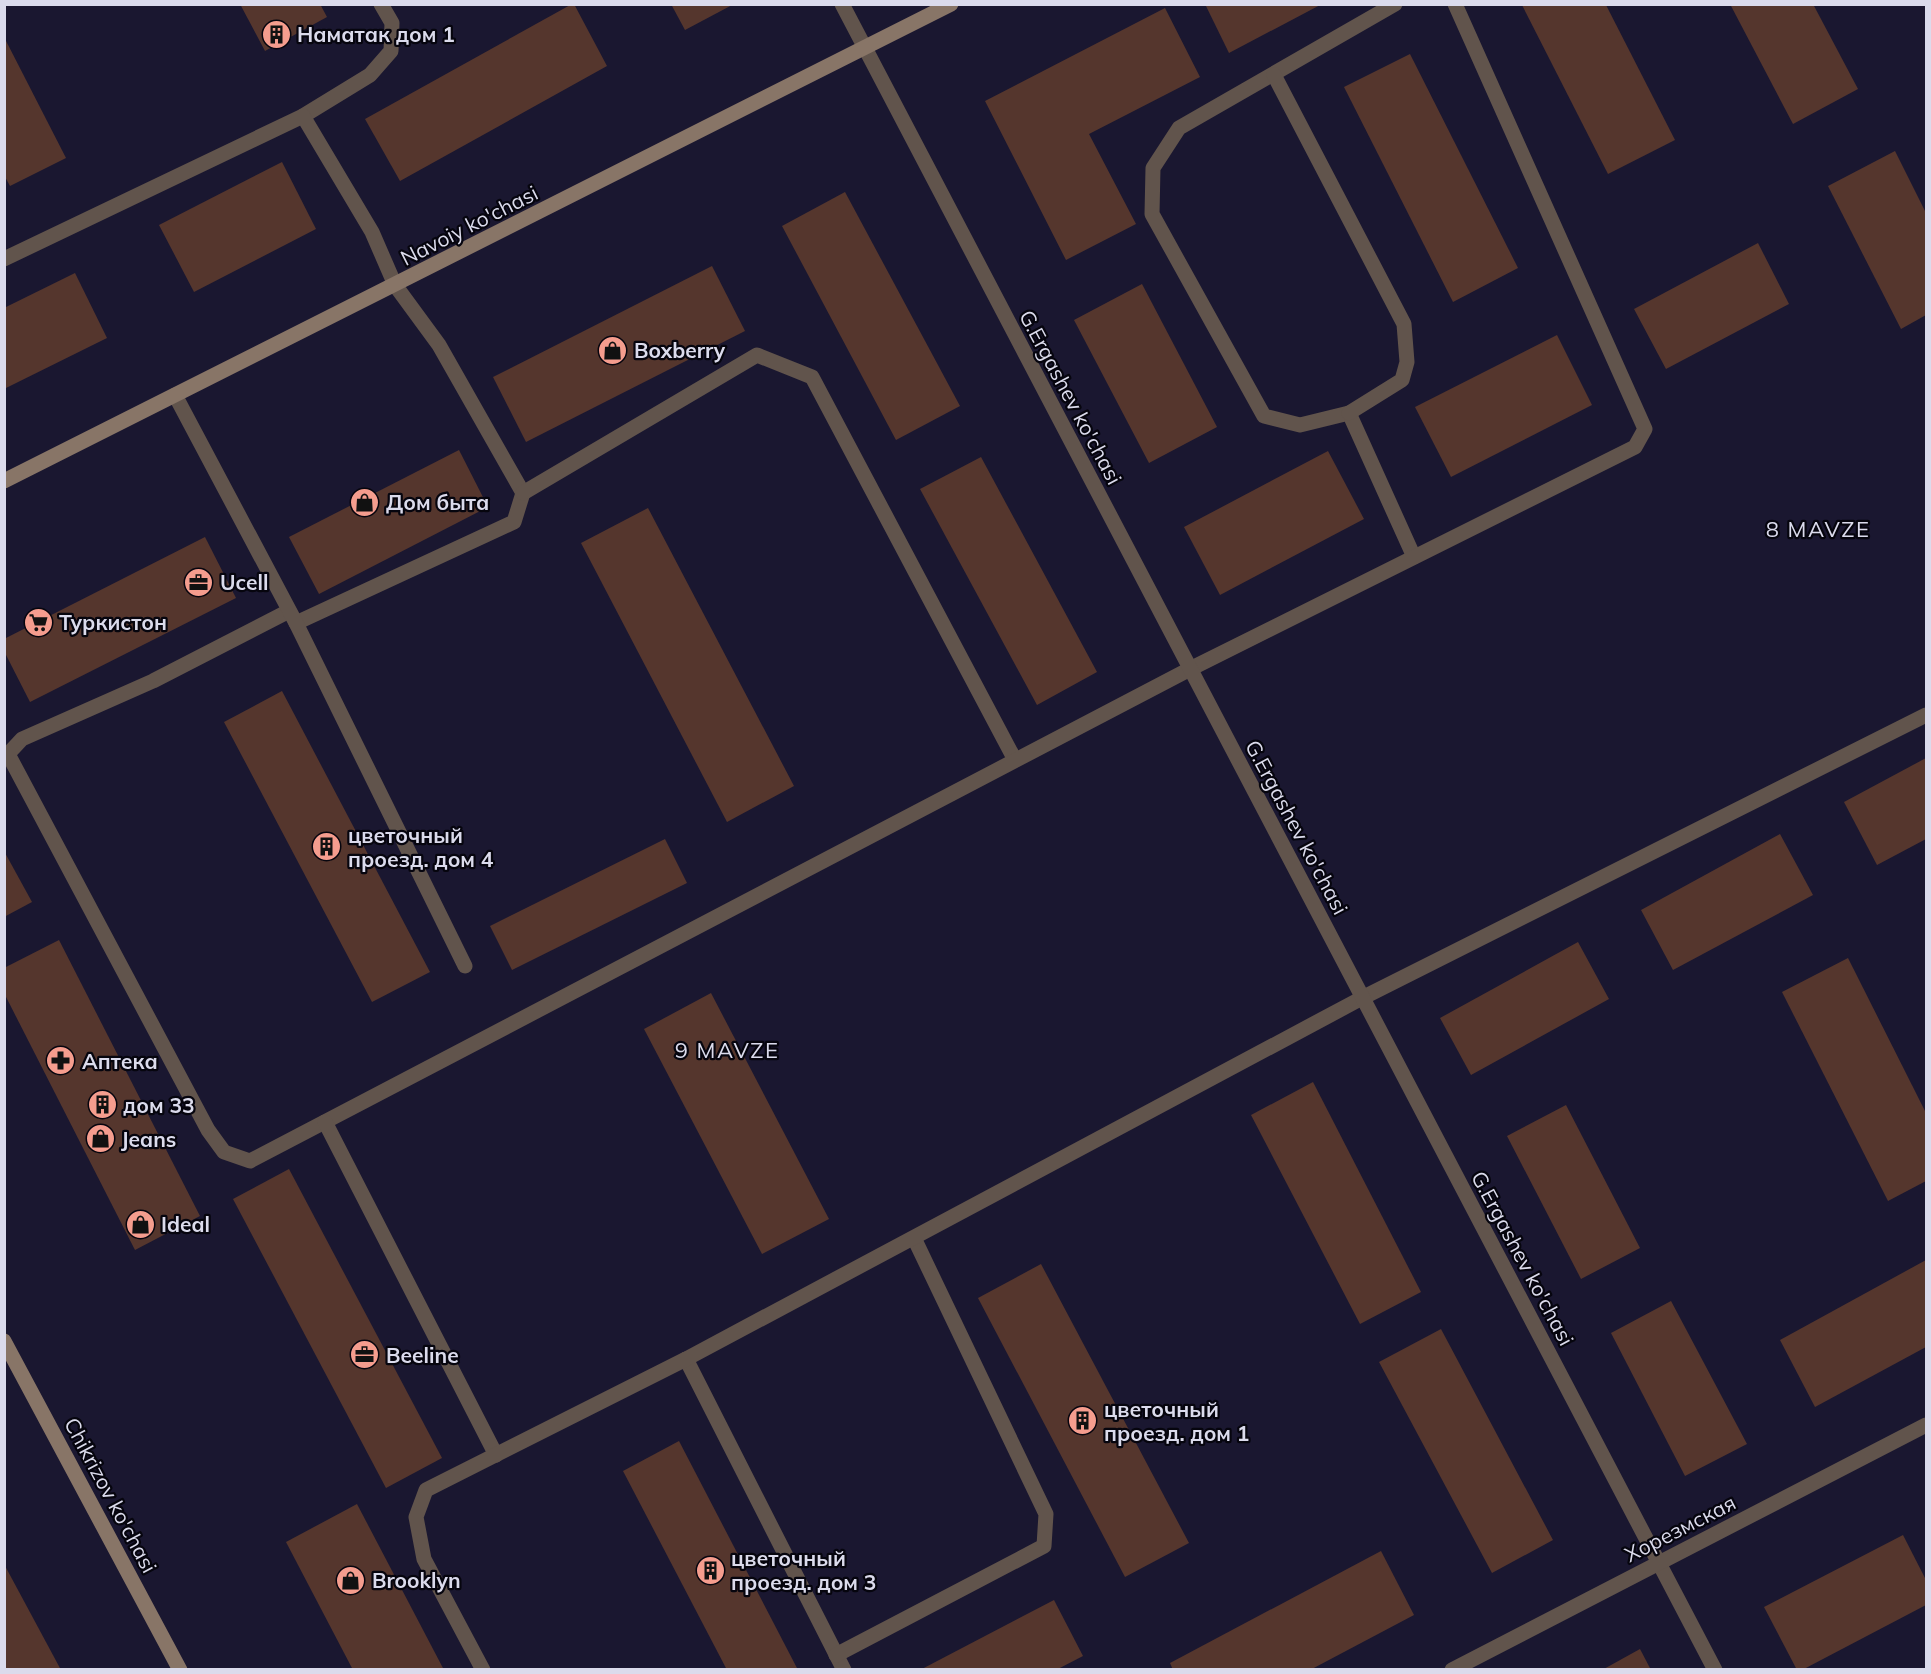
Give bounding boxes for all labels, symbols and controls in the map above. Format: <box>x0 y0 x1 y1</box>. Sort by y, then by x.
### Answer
building icon: Наматак дом 1 <box>260 18 292 50</box>
place label: Наматак дом 1 <box>297 21 455 47</box>
street label: Navoiy ko'chasi <box>396 179 542 271</box>
street label: G.Ergashev ko'chasi <box>1014 305 1128 489</box>
shop icon: Boxberry <box>597 334 629 366</box>
place label: Boxberry <box>634 337 726 363</box>
shop icon: Дом быта <box>349 486 381 518</box>
place label: Дом быта <box>386 489 489 515</box>
district label: 8 MAVZE <box>1766 515 1870 543</box>
office icon: Ucell <box>183 566 215 598</box>
place label: Ucell <box>220 569 268 595</box>
supermarket icon: Туркистон <box>22 606 54 638</box>
place label: Туркистон <box>59 609 167 635</box>
street label: G.Ergashev ko'chasi <box>1240 735 1354 919</box>
place label: цветочный проезд. дом 4 <box>348 822 494 872</box>
building icon: цветочный проезд. дом 4 <box>311 831 343 863</box>
district label: 9 MAVZE <box>675 1036 779 1064</box>
pharmacy icon: Аптека <box>45 1045 77 1077</box>
place label: Аптека <box>82 1048 158 1074</box>
building icon: дом 33 <box>86 1089 118 1121</box>
place label: дом 33 <box>123 1092 195 1118</box>
shop icon: Jeans <box>84 1123 116 1155</box>
place label: Jeans <box>121 1126 176 1152</box>
street label: G.Ergashev ko'chasi <box>1466 1166 1580 1350</box>
shop icon: Ideal <box>124 1208 156 1240</box>
place label: Ideal <box>161 1211 210 1237</box>
office icon: Beeline <box>349 1339 381 1371</box>
place label: Beeline <box>386 1342 459 1368</box>
place label: цветочный проезд. дом 1 <box>1104 1396 1249 1446</box>
building icon: цветочный проезд. дом 1 <box>1067 1405 1099 1437</box>
street label: Chikrizov ko'chasi <box>59 1413 163 1577</box>
street label: Хорезмская <box>1620 1489 1740 1567</box>
place label: цветочный проезд. дом 3 <box>731 1545 876 1595</box>
building icon: цветочный проезд. дом 3 <box>694 1554 726 1586</box>
shop icon: Brooklyn <box>335 1564 367 1596</box>
place label: Brooklyn <box>372 1567 461 1593</box>

